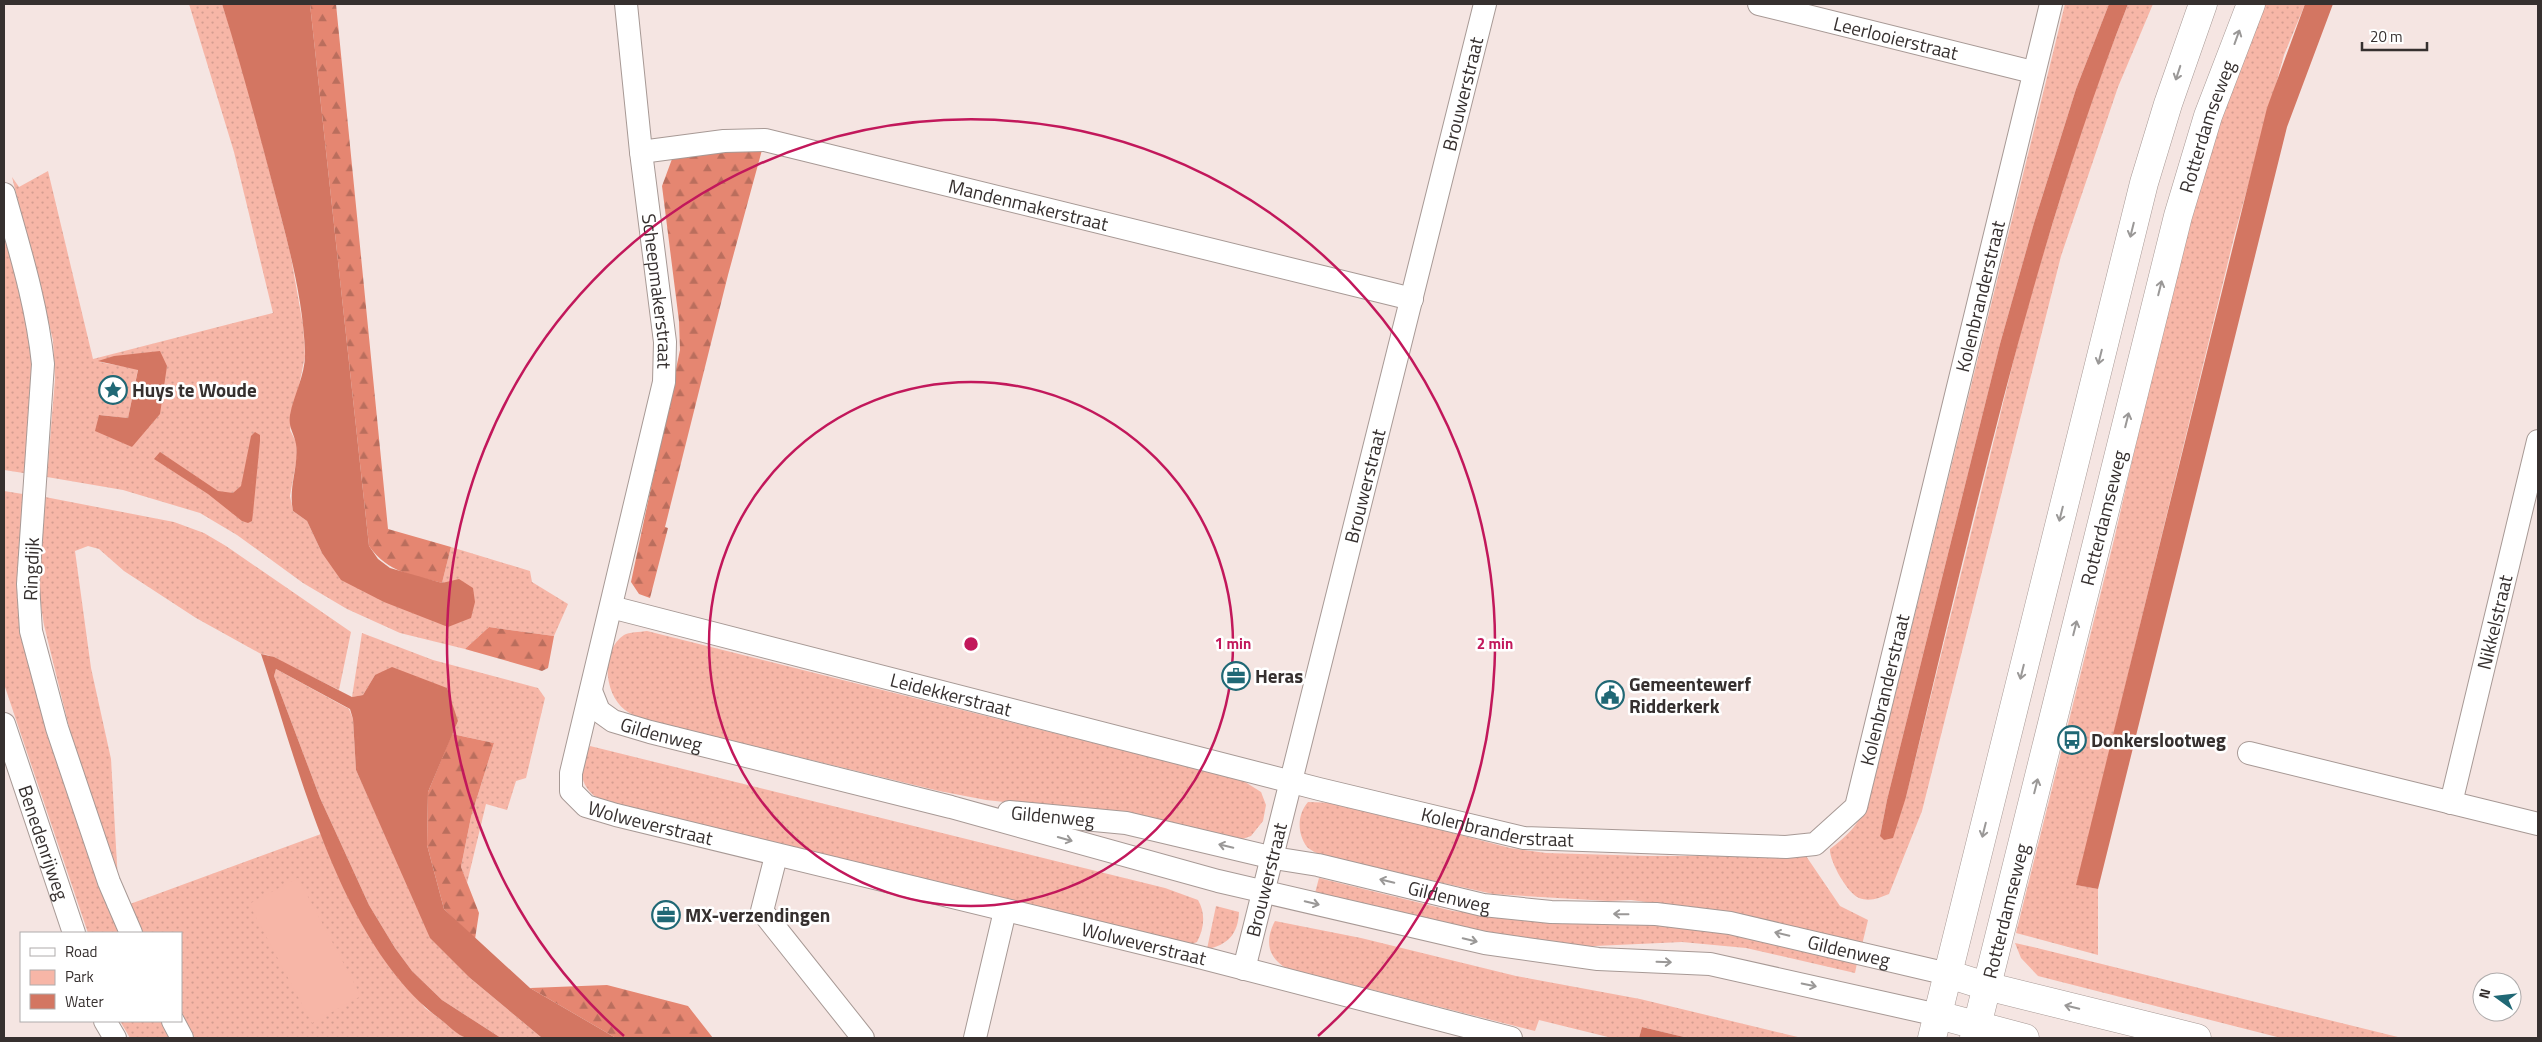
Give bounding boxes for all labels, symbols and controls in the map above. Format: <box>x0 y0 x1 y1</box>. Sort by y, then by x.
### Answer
street label: Leerlooierstraat <box>1831 8 1962 67</box>
scale bar <box>2362 20 2427 52</box>
text: 20 m <box>2370 25 2403 48</box>
one-way arrow <box>2233 30 2243 45</box>
street label: Brouwerstraat <box>1434 33 1490 154</box>
street label: Rotterdamseweg <box>2171 55 2242 196</box>
one-way arrow <box>2173 64 2182 80</box>
street label: Mandenmakerstraat <box>946 171 1112 238</box>
street label: Scheepmakerstraat <box>635 212 680 370</box>
street label: Kolenbranderstraat <box>1947 217 2012 375</box>
one-way arrow <box>2127 222 2136 238</box>
one-way arrow <box>2156 280 2165 296</box>
one-way arrow <box>2095 348 2104 364</box>
place icon: Huys te Woude <box>98 375 128 405</box>
place label: Huys te Woude <box>132 375 257 404</box>
one-way arrow <box>2123 412 2132 428</box>
street label: Brouwerstraat <box>1336 425 1392 546</box>
street label: Rotterdamseweg <box>2072 447 2133 588</box>
one-way arrow <box>2056 506 2065 522</box>
street label: Ringdijk <box>15 537 46 601</box>
street label: Nikkelstraat <box>2469 571 2519 672</box>
street label: Kolenbranderstraat <box>1852 610 1916 768</box>
one-way arrow <box>2071 621 2080 637</box>
text: 1 min <box>1215 632 1251 655</box>
text: 2 min <box>1477 632 1513 655</box>
centre of rings <box>962 635 980 653</box>
office icon: Heras <box>1221 661 1251 691</box>
place label: Heras <box>1255 661 1303 690</box>
street label: Leidekkerstraat <box>887 664 1015 724</box>
one-way arrow <box>2017 664 2027 680</box>
place label: Gemeentewerf Ridderkerk <box>1629 669 1751 720</box>
public building icon: Gemeentewerf Ridderkerk <box>1595 680 1625 710</box>
street label: Gildenweg <box>617 709 706 759</box>
bus stop icon: Donkerslootweg <box>2057 725 2087 755</box>
place label: Donkerslootweg <box>2091 725 2226 754</box>
one-way arrow <box>2032 778 2041 794</box>
street label: Benedenrijweg <box>11 781 77 904</box>
street label: Wolweverstraat <box>585 792 716 852</box>
street label: Gildenweg <box>1010 797 1096 834</box>
street label: Kolenbranderstraat <box>1418 799 1575 854</box>
street label: Brouwerstraat <box>1238 819 1294 940</box>
one-way arrow <box>1978 822 1988 838</box>
one-way arrow <box>1057 834 1073 844</box>
street label: Rotterdamseweg <box>1974 840 2036 981</box>
one-way arrow <box>1219 841 1235 850</box>
street label: Gildenweg <box>1405 872 1492 920</box>
one-way arrow <box>1379 876 1395 886</box>
one-way arrow <box>1304 899 1320 908</box>
office icon: MX-verzendingen <box>651 900 681 930</box>
place label: MX-verzendingen <box>685 900 830 929</box>
one-way arrow <box>1613 909 1629 918</box>
street label: Wolweverstraat <box>1078 914 1210 972</box>
street label: Gildenweg <box>1805 927 1893 974</box>
one-way arrow <box>1774 929 1790 938</box>
legend <box>20 932 182 1022</box>
one-way arrow <box>1462 936 1478 945</box>
text: Road <box>65 940 97 963</box>
one-way arrow <box>1656 957 1672 967</box>
text: Park <box>65 965 94 988</box>
north arrow <box>2472 972 2522 1022</box>
one-way arrow <box>1800 981 1816 990</box>
text: N <box>2473 986 2495 1001</box>
text: Water <box>65 990 104 1013</box>
one-way arrow <box>2065 1002 2081 1011</box>

